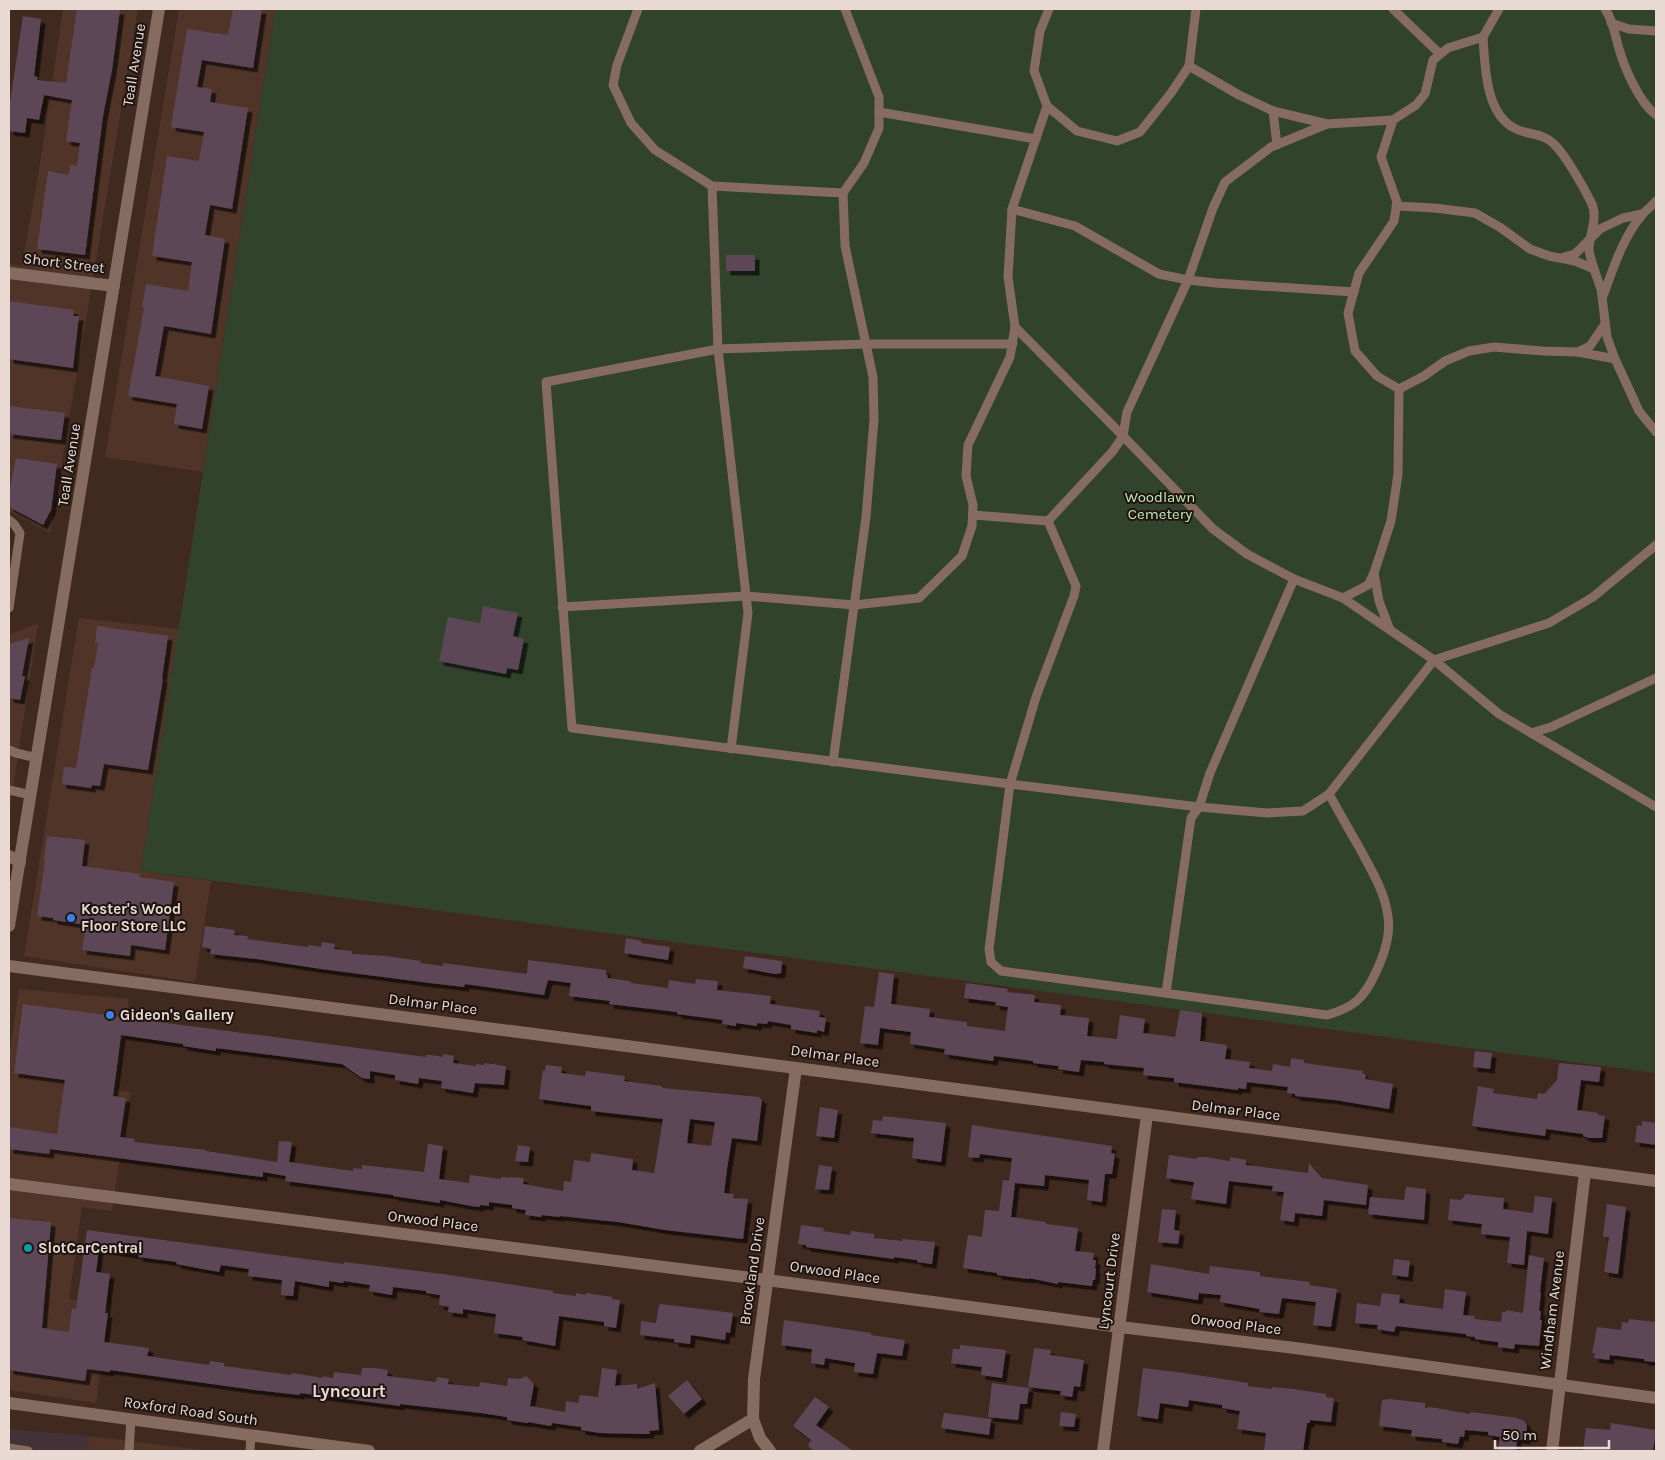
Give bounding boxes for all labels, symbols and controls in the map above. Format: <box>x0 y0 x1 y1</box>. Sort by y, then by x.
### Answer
street label: Teall Avenue <box>119 22 149 108</box>
street label: Short Street <box>22 249 106 277</box>
street label: Teall Avenue <box>54 422 84 508</box>
park label: Woodlawn Cemetery <box>1125 488 1195 523</box>
place label: Koster's Wood Floor Store LLC <box>81 900 186 935</box>
marker: Koster's Wood Floor Store LLC <box>65 912 77 924</box>
street label: Delmar Place <box>388 990 478 1018</box>
place label: Gideon's Gallery <box>120 1006 234 1024</box>
marker: Gideon's Gallery <box>104 1009 116 1021</box>
street label: Delmar Place <box>790 1041 880 1071</box>
street label: Delmar Place <box>1191 1096 1281 1124</box>
street label: Orwood Place <box>387 1207 479 1235</box>
street label: Brookland Drive <box>736 1216 768 1326</box>
street label: Lyncourt Drive <box>1094 1232 1124 1330</box>
place label: SlotCarCentral <box>38 1239 143 1257</box>
marker: SlotCarCentral <box>22 1242 34 1254</box>
street label: Windham Avenue <box>1536 1249 1568 1371</box>
street label: Orwood Place <box>789 1257 881 1287</box>
street label: Orwood Place <box>1190 1310 1282 1338</box>
district label: Lyncourt <box>312 1380 386 1402</box>
street label: Roxford Road South <box>123 1393 259 1429</box>
scale bar <box>1495 1418 1609 1450</box>
text: 50 m <box>1502 1426 1537 1444</box>

